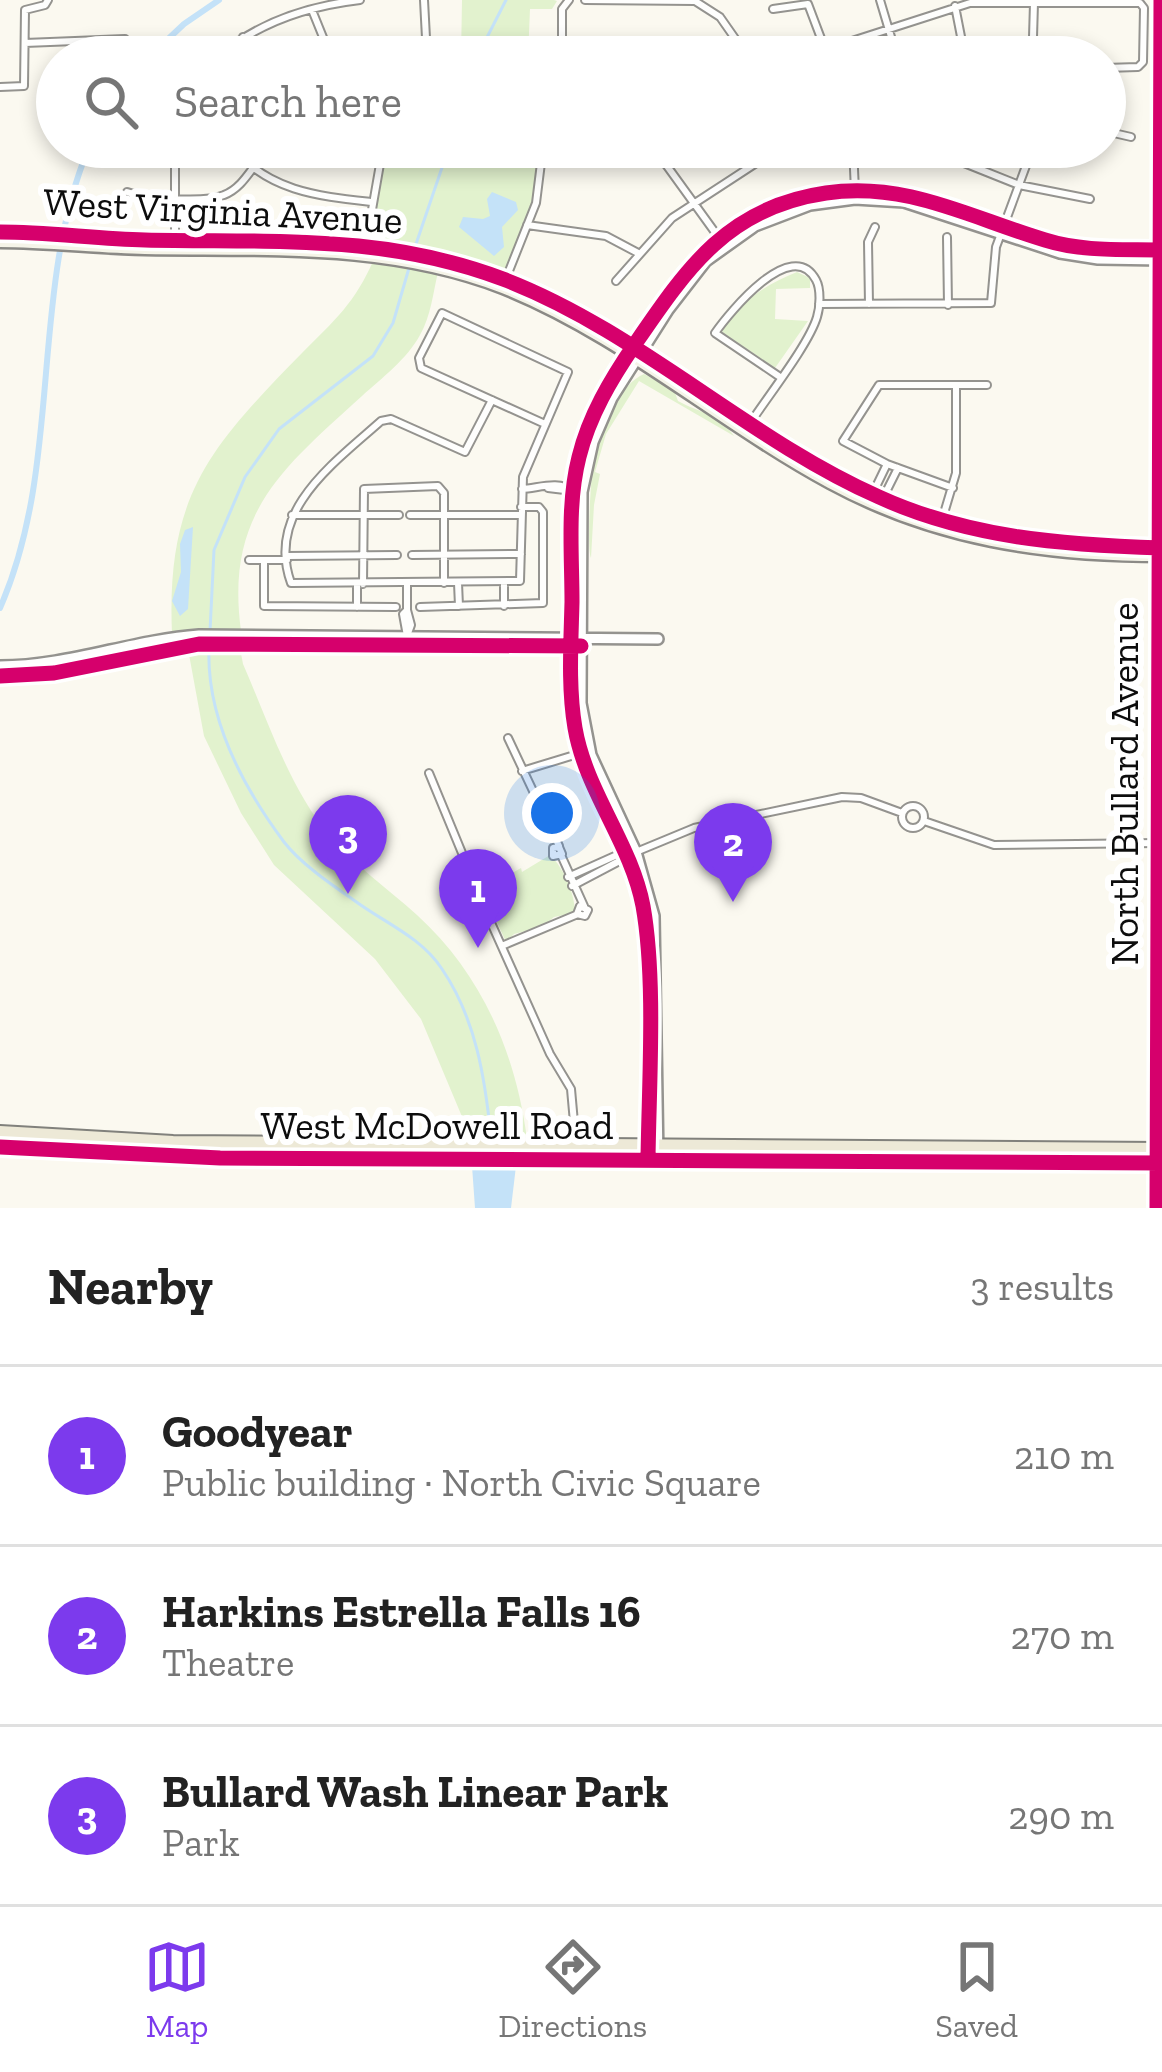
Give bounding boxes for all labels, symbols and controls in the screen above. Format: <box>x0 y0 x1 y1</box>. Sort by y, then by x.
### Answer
search box <box>36 36 1126 168</box>
icon: search <box>78 69 144 135</box>
text: Search here <box>174 75 402 129</box>
street label: West Virginia Avenue <box>42 178 404 243</box>
street label: North Bullard Avenue <box>1101 602 1148 966</box>
your location <box>522 783 582 843</box>
pin: 3 <box>309 795 387 894</box>
pin: 2 <box>694 803 772 902</box>
pin: 1 <box>439 849 517 948</box>
street label: West McDowell Road <box>261 1102 613 1149</box>
text: Nearby <box>48 1256 213 1317</box>
text: 3 results <box>970 1263 1114 1310</box>
text: Goodyear <box>162 1405 353 1459</box>
text: 1 <box>79 1432 95 1479</box>
text: 210 m <box>1014 1432 1114 1479</box>
text: Public building · North Civic Square <box>162 1459 761 1506</box>
text: Harkins Estrella Falls 16 <box>162 1585 641 1639</box>
text: 2 <box>77 1612 97 1659</box>
text: 270 m <box>1011 1612 1114 1659</box>
text: Theatre <box>162 1639 294 1686</box>
text: Bullard Wash Linear Park <box>162 1765 668 1819</box>
text: 3 <box>77 1792 97 1839</box>
text: 290 m <box>1008 1792 1114 1839</box>
text: Park <box>162 1819 239 1866</box>
tab: Map <box>144 1934 210 2045</box>
tab: Directions <box>498 1934 647 2045</box>
tab: Saved <box>935 1934 1018 2045</box>

